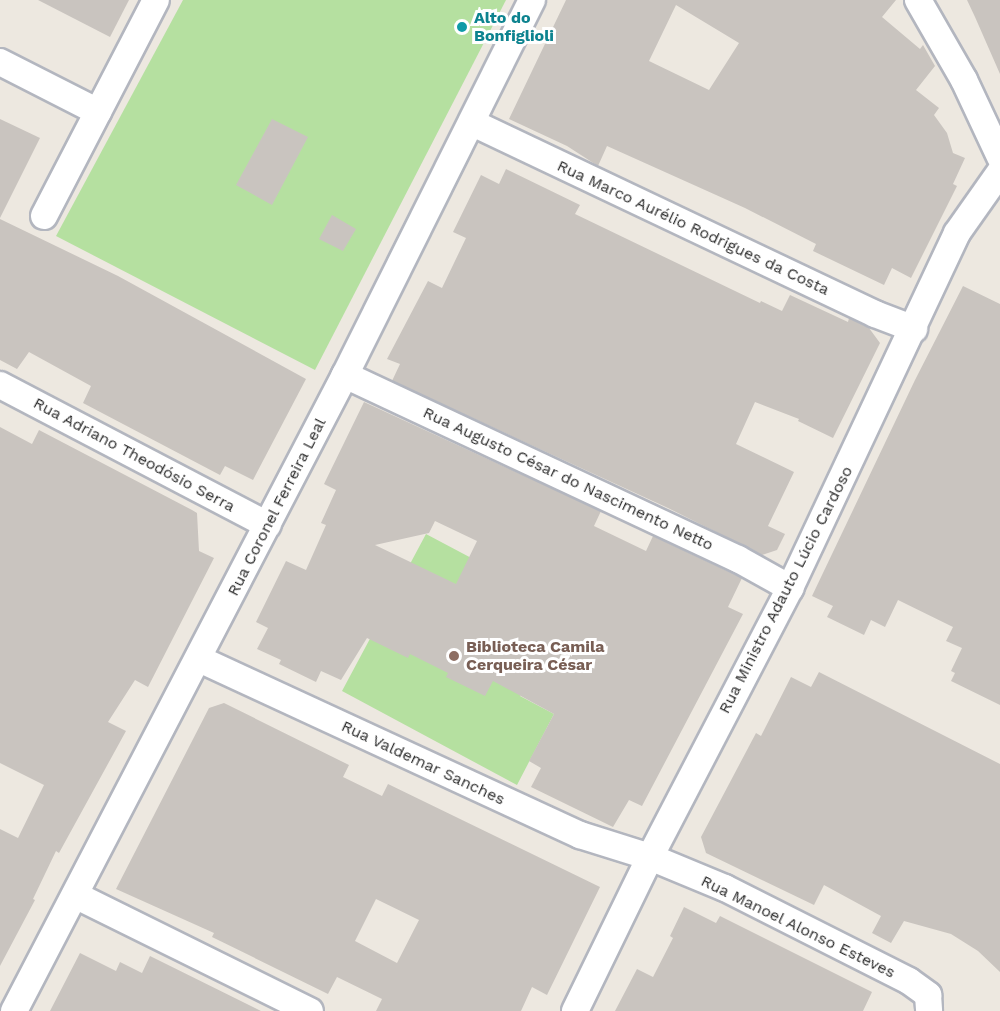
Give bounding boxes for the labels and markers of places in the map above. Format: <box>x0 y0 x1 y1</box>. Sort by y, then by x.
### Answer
place label: Alto do Bonfiglioli <box>474 8 554 46</box>
marker: Alto do Bonfiglioli <box>455 20 469 34</box>
place label: Biblioteca Camila Cerqueira César <box>466 637 605 675</box>
marker: Biblioteca Camila Cerqueira César <box>447 649 461 663</box>

